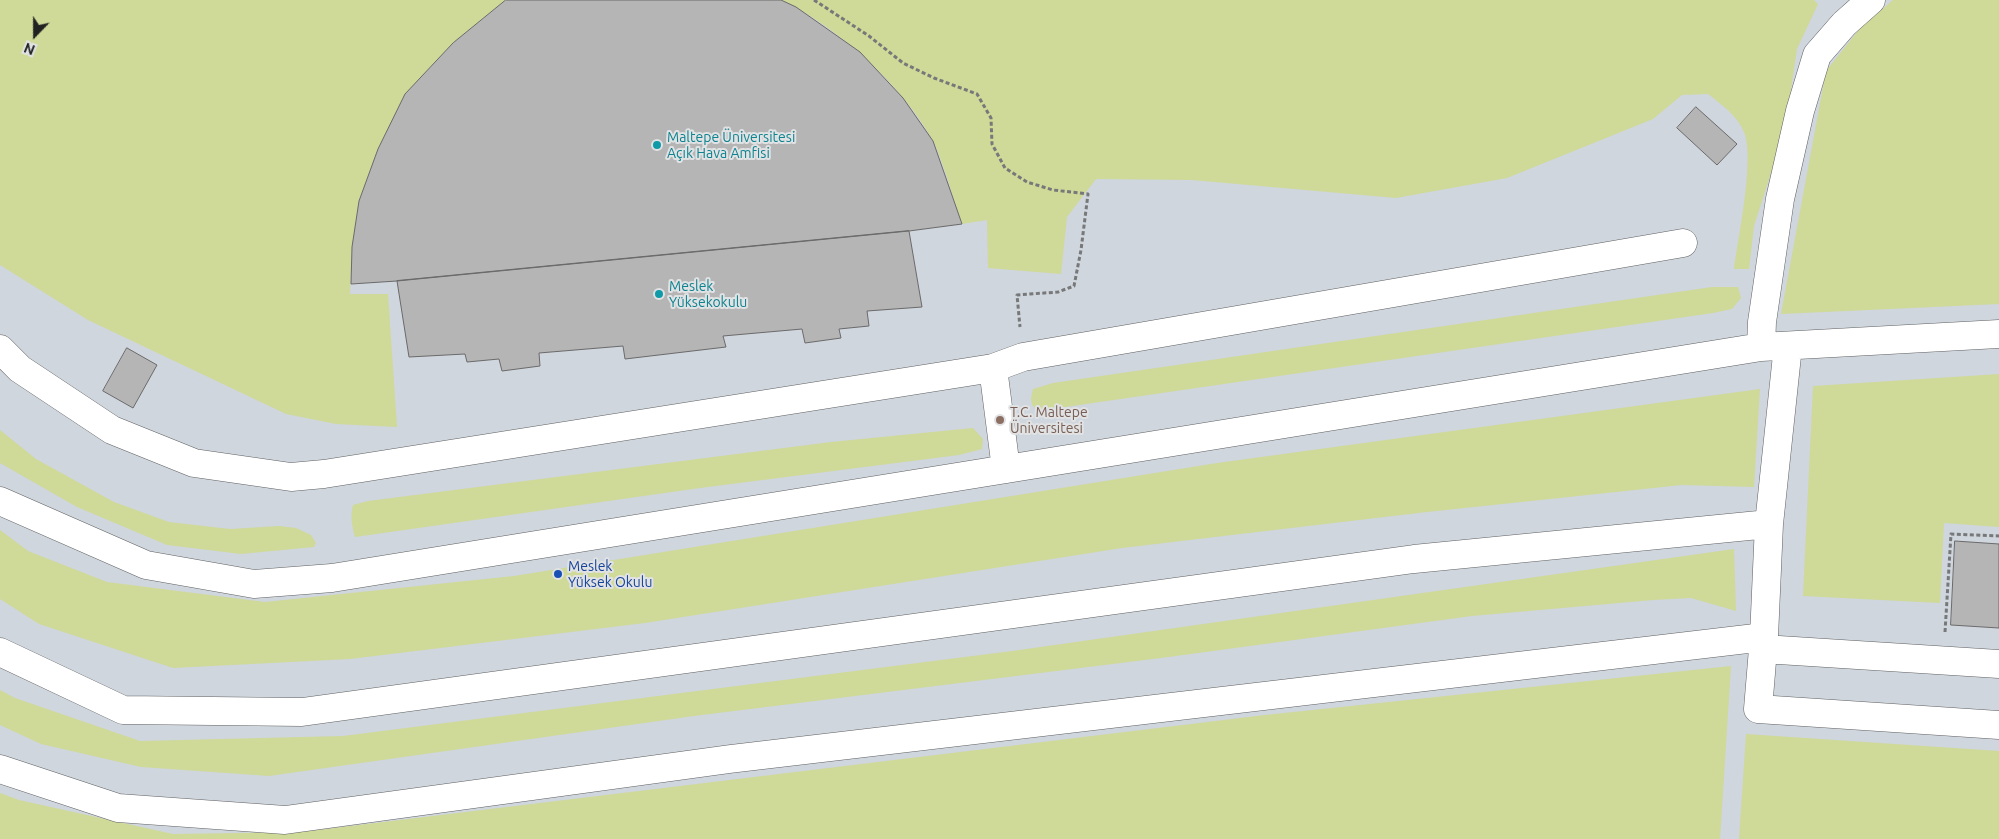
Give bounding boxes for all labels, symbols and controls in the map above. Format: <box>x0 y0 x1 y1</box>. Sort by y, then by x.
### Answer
north arrow <box>10 10 60 60</box>
text: N <box>22 40 37 58</box>
place label: Maltepe Üniversitesi Açık Hava Amfisi <box>667 129 795 162</box>
marker: Maltepe Üniversitesi Açık Hava Amfisi <box>651 139 663 151</box>
place label: Meslek Yüksekokulu <box>669 278 747 310</box>
marker: Meslek Yüksekokulu <box>653 288 665 300</box>
place label: T.C. Maltepe Üniversitesi <box>1010 404 1088 437</box>
marker: T.C. Maltepe Üniversitesi <box>994 414 1006 426</box>
place label: Meslek Yüksek Okulu <box>568 558 652 590</box>
marker: Meslek Yüksek Okulu <box>552 568 564 580</box>

